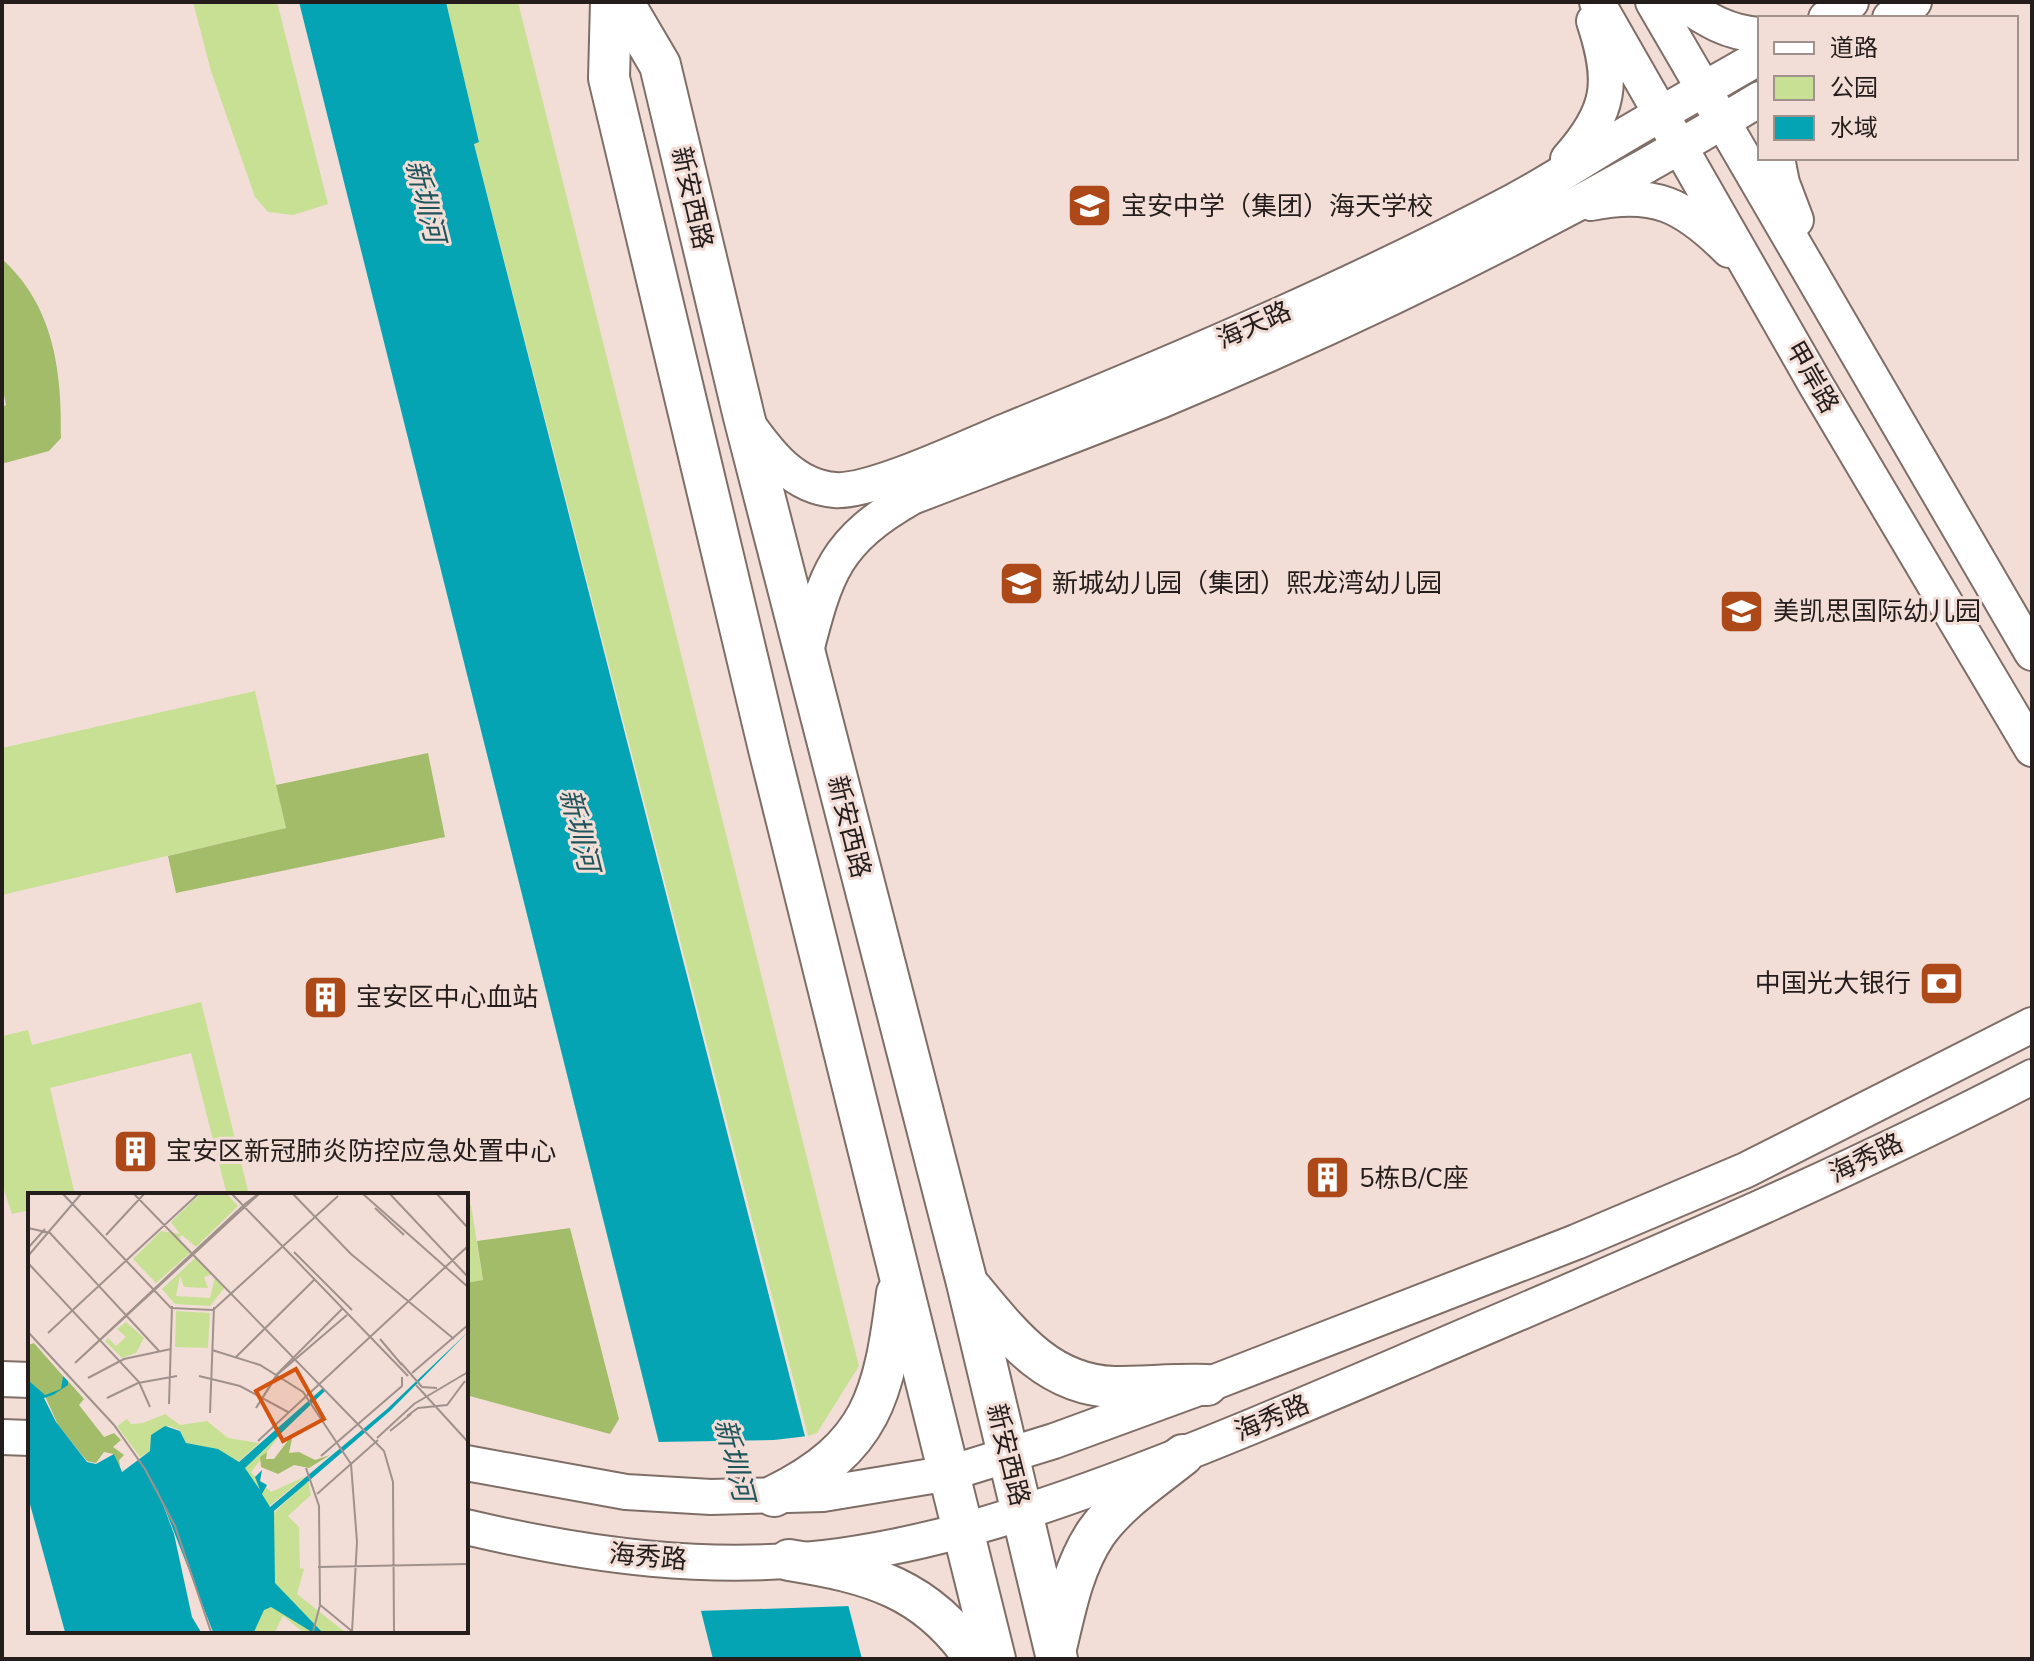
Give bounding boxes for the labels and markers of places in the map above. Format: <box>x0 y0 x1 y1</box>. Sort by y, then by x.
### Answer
school or university icon: 宝安中学（集团）海天学校 <box>1066 182 1114 230</box>
place label: 宝安中学（集团）海天学校 <box>1121 189 1433 224</box>
school or university icon: 新城幼儿园（集团）熙龙湾幼儿园 <box>997 559 1045 607</box>
place label: 新城幼儿园（集团）熙龙湾幼儿园 <box>1052 566 1442 601</box>
school or university icon: 美凯思国际幼儿园 <box>1718 587 1766 635</box>
place label: 美凯思国际幼儿园 <box>1773 594 1981 629</box>
bank icon: 中国光大银行 <box>1918 959 1966 1007</box>
place label: 中国光大银行 <box>1755 966 1911 1001</box>
building icon: 宝安区中心血站 <box>301 973 349 1021</box>
place label: 宝安区中心血站 <box>356 980 538 1015</box>
building icon: 宝安区新冠肺炎防控应急处置中心 <box>111 1127 159 1175</box>
place label: 宝安区新冠肺炎防控应急处置中心 <box>166 1134 556 1169</box>
building icon: 5栋B/C座 <box>1304 1154 1352 1202</box>
place label: 5栋B/C座 <box>1359 1161 1469 1196</box>

